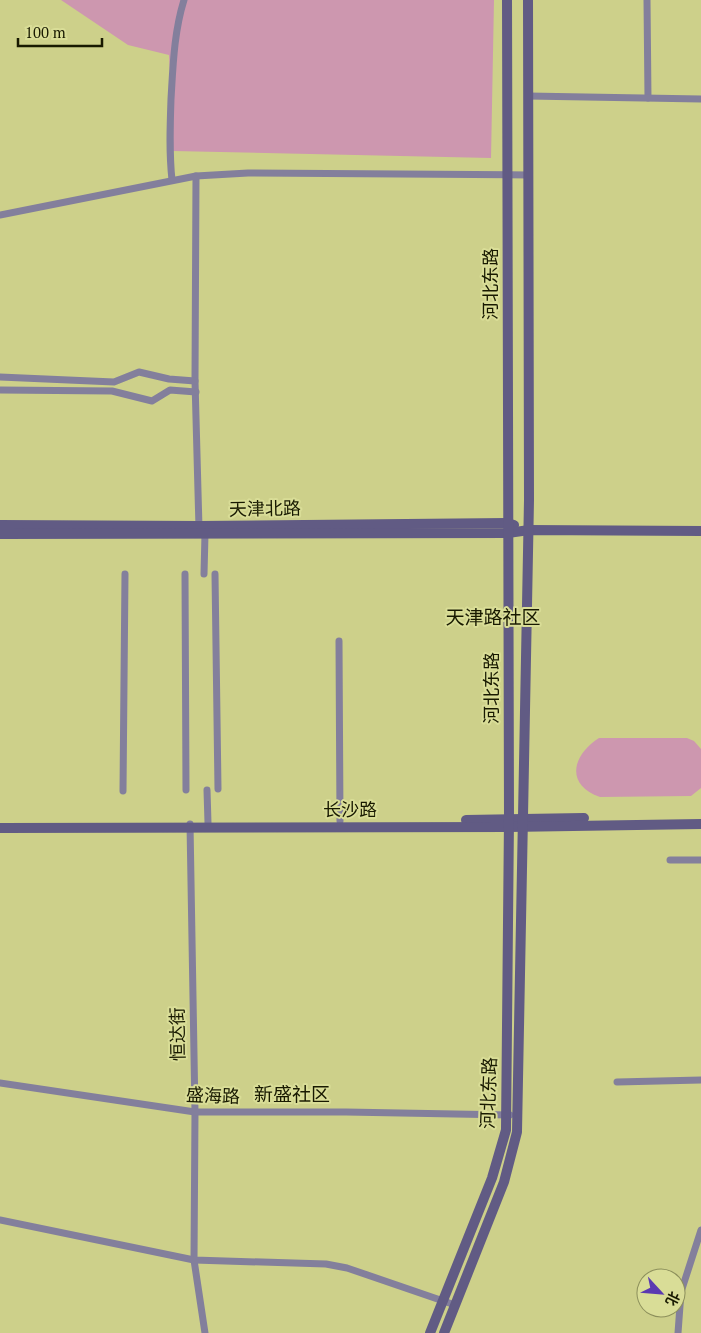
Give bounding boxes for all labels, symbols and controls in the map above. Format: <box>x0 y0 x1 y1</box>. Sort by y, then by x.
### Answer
scale bar <box>18 15 101 47</box>
text: 100 m <box>25 22 66 42</box>
street label: 河北东路 <box>478 248 502 320</box>
street label: 天津北路 <box>229 495 301 521</box>
district label: 天津路社区 <box>445 604 541 629</box>
street label: 河北东路 <box>479 652 503 724</box>
street label: 长沙路 <box>323 797 377 821</box>
street label: 恒达街 <box>165 1007 189 1061</box>
street label: 河北东路 <box>475 1057 501 1129</box>
district label: 新盛社区 <box>254 1081 330 1106</box>
street label: 盛海路 <box>186 1082 240 1108</box>
north arrow <box>636 1268 686 1318</box>
text: 北 <box>662 1288 685 1309</box>

